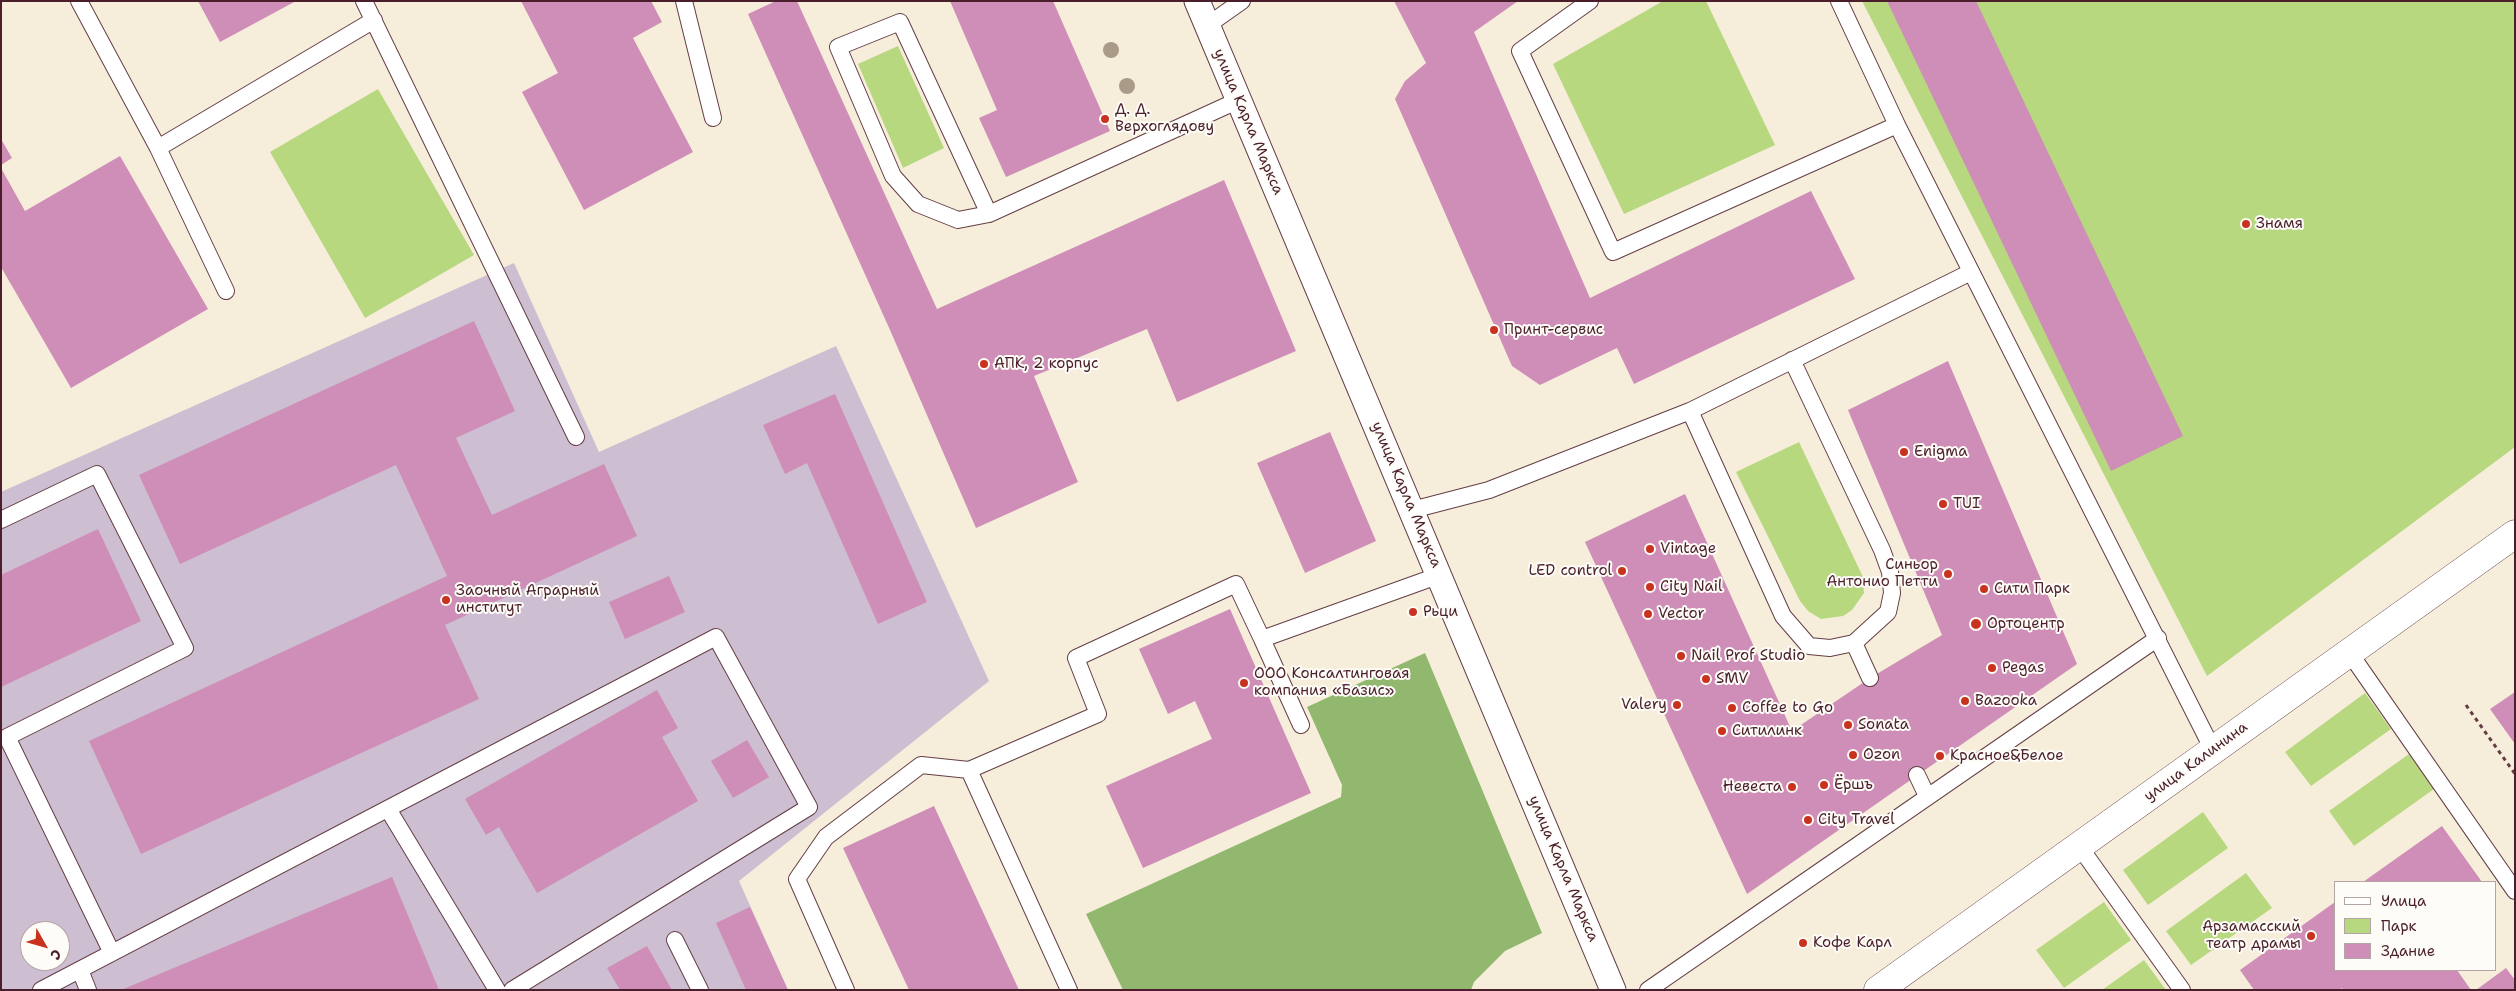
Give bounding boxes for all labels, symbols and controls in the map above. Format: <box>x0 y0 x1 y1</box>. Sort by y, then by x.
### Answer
street label: улица Карла Маркса <box>1209 46 1287 198</box>
place label: Д. Д. Верхоглядову <box>1115 101 1214 136</box>
marker: Д. Д. Верхоглядову <box>1099 113 1111 125</box>
place label: Знамя <box>2256 215 2303 233</box>
marker: Знамя <box>2240 218 2252 230</box>
place label: Принт-сервис <box>1504 321 1603 339</box>
marker: Принт-сервис <box>1488 324 1500 336</box>
place label: АПК, 2 корпус <box>994 355 1098 373</box>
marker: АПК, 2 корпус <box>978 358 990 370</box>
street label: улица Карла Маркса <box>1367 419 1445 571</box>
place label: Enigma <box>1914 443 1967 461</box>
marker: Enigma <box>1898 446 1910 458</box>
place label: TUI <box>1953 495 1980 513</box>
marker: TUI <box>1937 498 1949 510</box>
place label: Vintage <box>1660 540 1716 558</box>
marker: Vintage <box>1644 543 1656 555</box>
place label: Синьор Антонио Петти <box>1826 556 1938 591</box>
place label: LED control <box>1528 562 1612 580</box>
marker: LED control <box>1616 565 1628 577</box>
marker: Синьор Антонио Петти <box>1942 568 1954 580</box>
place label: City Nail <box>1660 578 1722 596</box>
place label: Сити Парк <box>1994 580 2070 598</box>
marker: City Nail <box>1644 581 1656 593</box>
place label: Заочный Аграрный институт <box>456 582 599 617</box>
marker: Сити Парк <box>1978 583 1990 595</box>
marker: Заочный Аграрный институт <box>440 594 452 606</box>
place label: Рьци <box>1423 603 1458 621</box>
place label: Vector <box>1658 605 1705 623</box>
marker: Рьци <box>1407 606 1419 618</box>
marker: Vector <box>1642 608 1654 620</box>
place label: Ортоцентр <box>1987 615 2065 633</box>
marker: Ортоцентр <box>1969 617 1983 631</box>
place label: Nail Prof Studio <box>1691 647 1805 665</box>
marker: Nail Prof Studio <box>1675 650 1687 662</box>
place label: Pegas <box>2002 659 2044 677</box>
marker: Pegas <box>1986 662 1998 674</box>
place label: ООО Консалтинговая компания «Базис» <box>1254 665 1409 700</box>
place label: SMV <box>1716 670 1748 688</box>
marker: SMV <box>1700 673 1712 685</box>
marker: ООО Консалтинговая компания «Базис» <box>1238 677 1250 689</box>
place label: Bazooka <box>1975 692 2037 710</box>
marker: Bazooka <box>1959 695 1971 707</box>
place label: Valery <box>1621 696 1667 714</box>
marker: Valery <box>1671 699 1683 711</box>
place label: Coffee to Go <box>1742 699 1833 717</box>
marker: Coffee to Go <box>1726 702 1738 714</box>
place label: Sonata <box>1858 716 1909 734</box>
street label: улица Калинина <box>2141 718 2251 806</box>
marker: Sonata <box>1842 719 1854 731</box>
place label: Ситилинк <box>1732 722 1802 740</box>
marker: Ситилинк <box>1716 725 1728 737</box>
place label: Ozon <box>1863 746 1900 764</box>
place label: Красное&Белое <box>1950 747 2064 765</box>
marker: Ozon <box>1847 749 1859 761</box>
marker: Красное&Белое <box>1934 750 1946 762</box>
place label: Ёршъ <box>1834 776 1873 794</box>
place label: Невеста <box>1723 778 1782 796</box>
marker: Ёршъ <box>1818 779 1830 791</box>
marker: Невеста <box>1786 781 1798 793</box>
street label: улица Карла Маркса <box>1524 793 1602 945</box>
place label: City Travel <box>1818 811 1895 829</box>
marker: City Travel <box>1802 814 1814 826</box>
legend <box>2334 881 2496 971</box>
text: Улица <box>2381 891 2426 911</box>
text: Парк <box>2381 916 2417 936</box>
place label: Арзамасский театр драмы <box>2202 918 2301 953</box>
north arrow <box>20 921 70 971</box>
marker: Арзамасский театр драмы <box>2305 930 2317 942</box>
place label: Кофе Карл <box>1813 934 1892 952</box>
marker: Кофе Карл <box>1797 937 1809 949</box>
text: Здание <box>2381 941 2435 961</box>
text: С <box>46 946 66 964</box>

